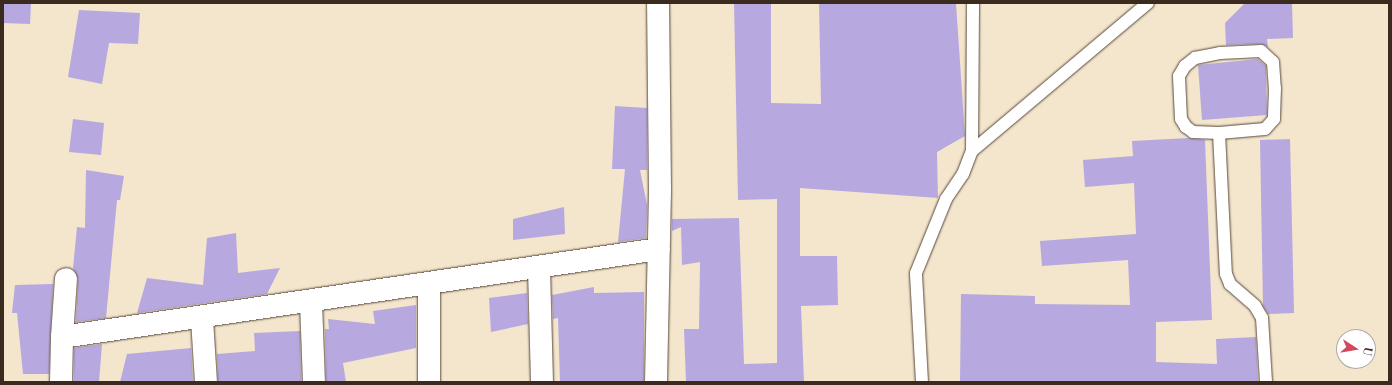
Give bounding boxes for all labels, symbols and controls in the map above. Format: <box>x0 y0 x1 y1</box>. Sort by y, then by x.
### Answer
north arrow <box>1336 329 1376 369</box>
text: U <box>1359 346 1374 357</box>

